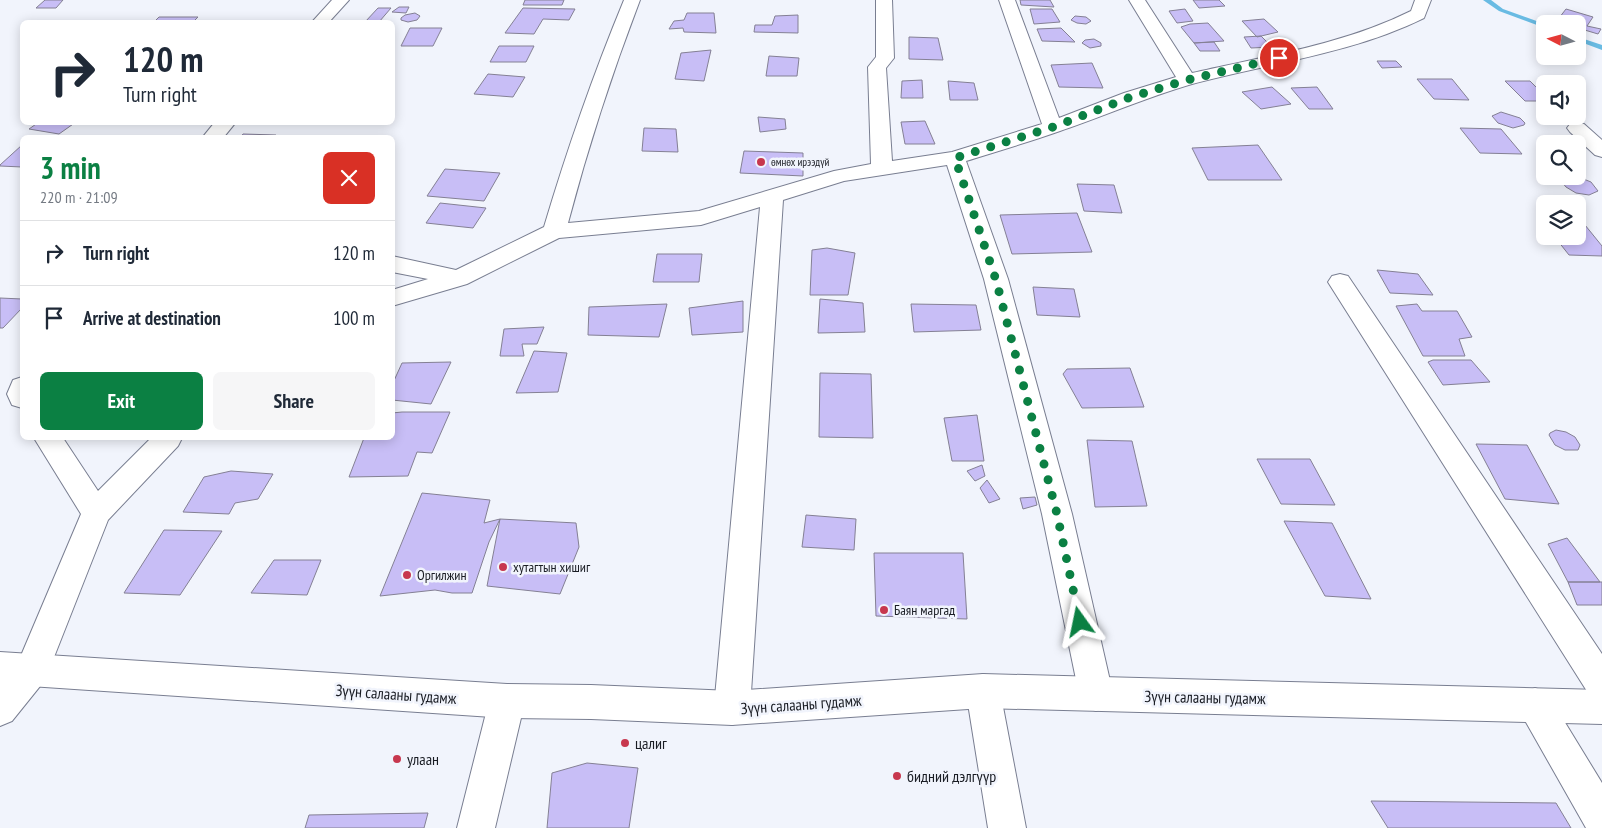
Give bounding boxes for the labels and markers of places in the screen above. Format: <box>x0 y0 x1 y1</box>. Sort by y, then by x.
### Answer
pin <box>1258 37 1300 79</box>
place label: өмнөх ирээдүй <box>771 155 829 169</box>
marker: өмнөх ирээдүй <box>755 156 767 168</box>
place label: хутагтын хишиг <box>513 558 591 576</box>
marker: хутагтын хишиг <box>497 561 509 573</box>
place label: Оргилжин <box>417 566 467 584</box>
marker: Оргилжин <box>401 569 413 581</box>
place label: Баян маргад <box>894 601 955 619</box>
marker: Баян маргад <box>878 604 890 616</box>
place label: цалиг <box>635 733 667 753</box>
marker: цалиг <box>619 737 631 749</box>
place label: улаан <box>407 749 439 769</box>
marker: улаан <box>391 753 403 765</box>
place label: бидний дэлгүүр <box>907 766 996 786</box>
marker: бидний дэлгүүр <box>891 770 903 782</box>

